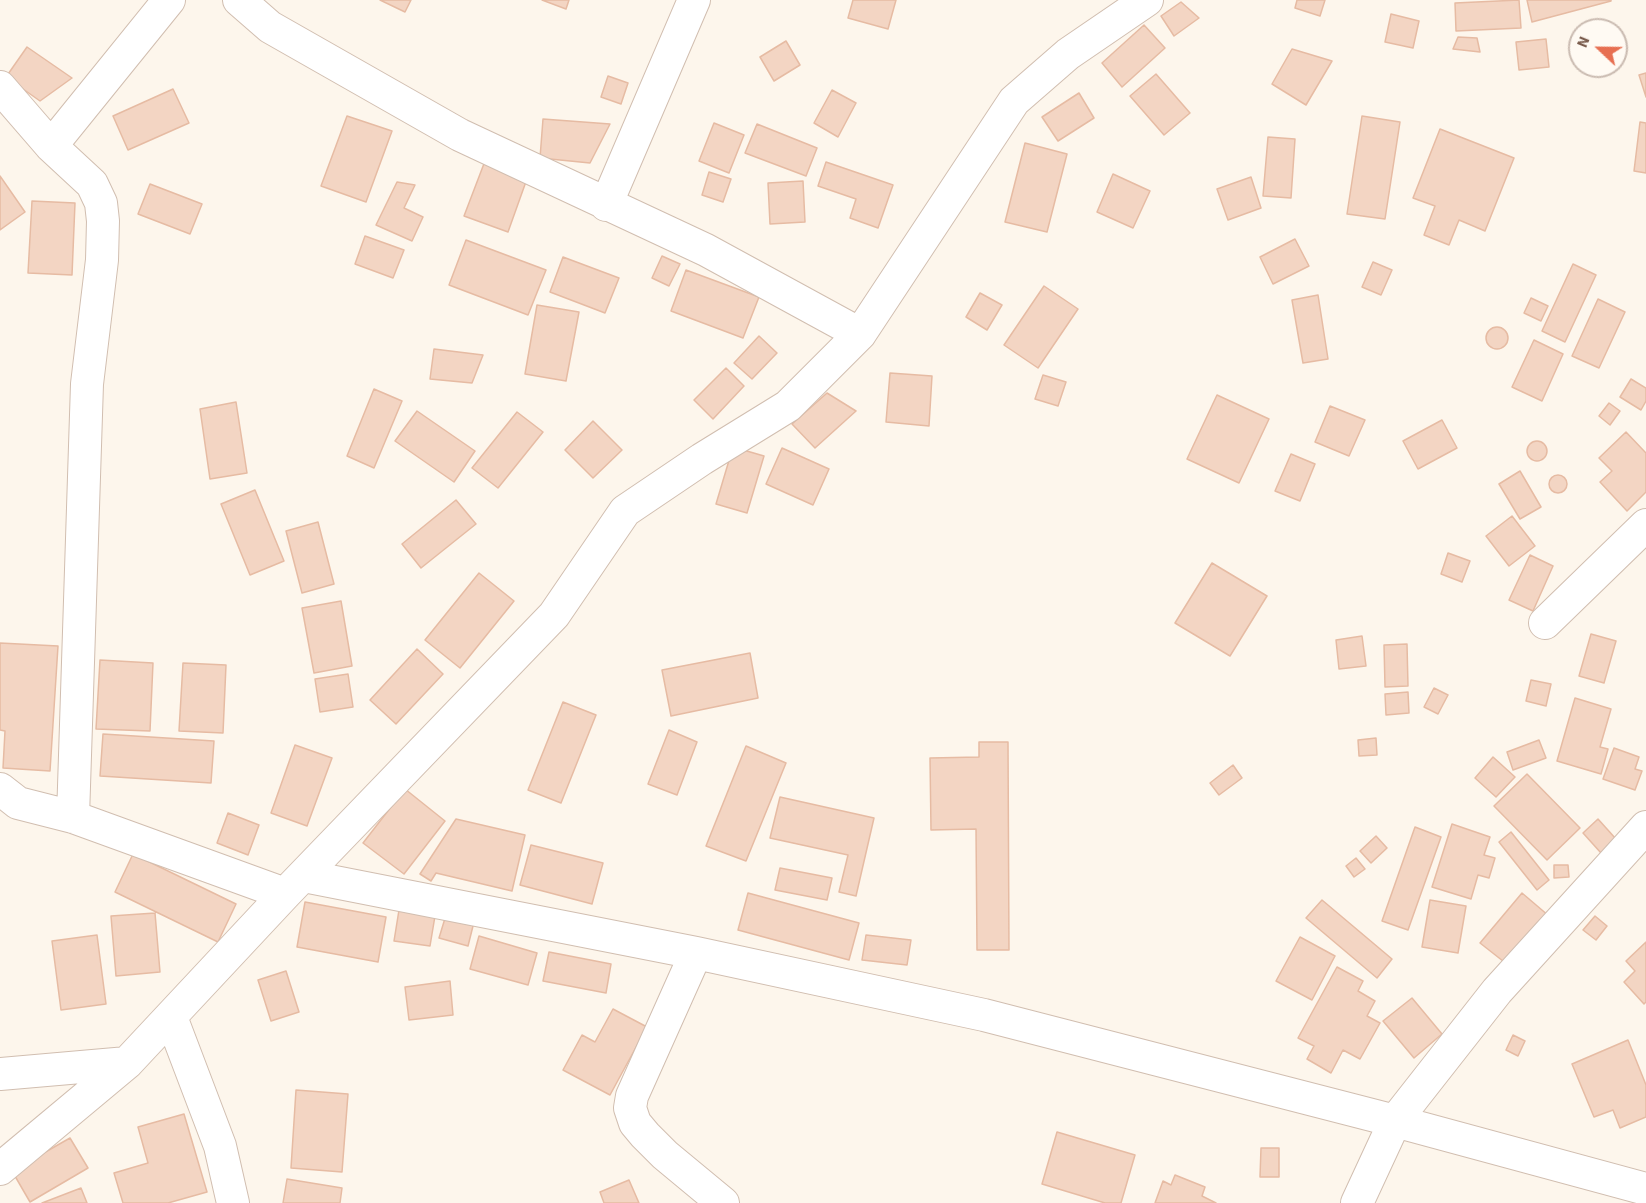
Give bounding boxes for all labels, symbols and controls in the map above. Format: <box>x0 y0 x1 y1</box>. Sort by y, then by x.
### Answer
north arrow <box>1568 18 1628 78</box>
text: N <box>1571 33 1595 51</box>

